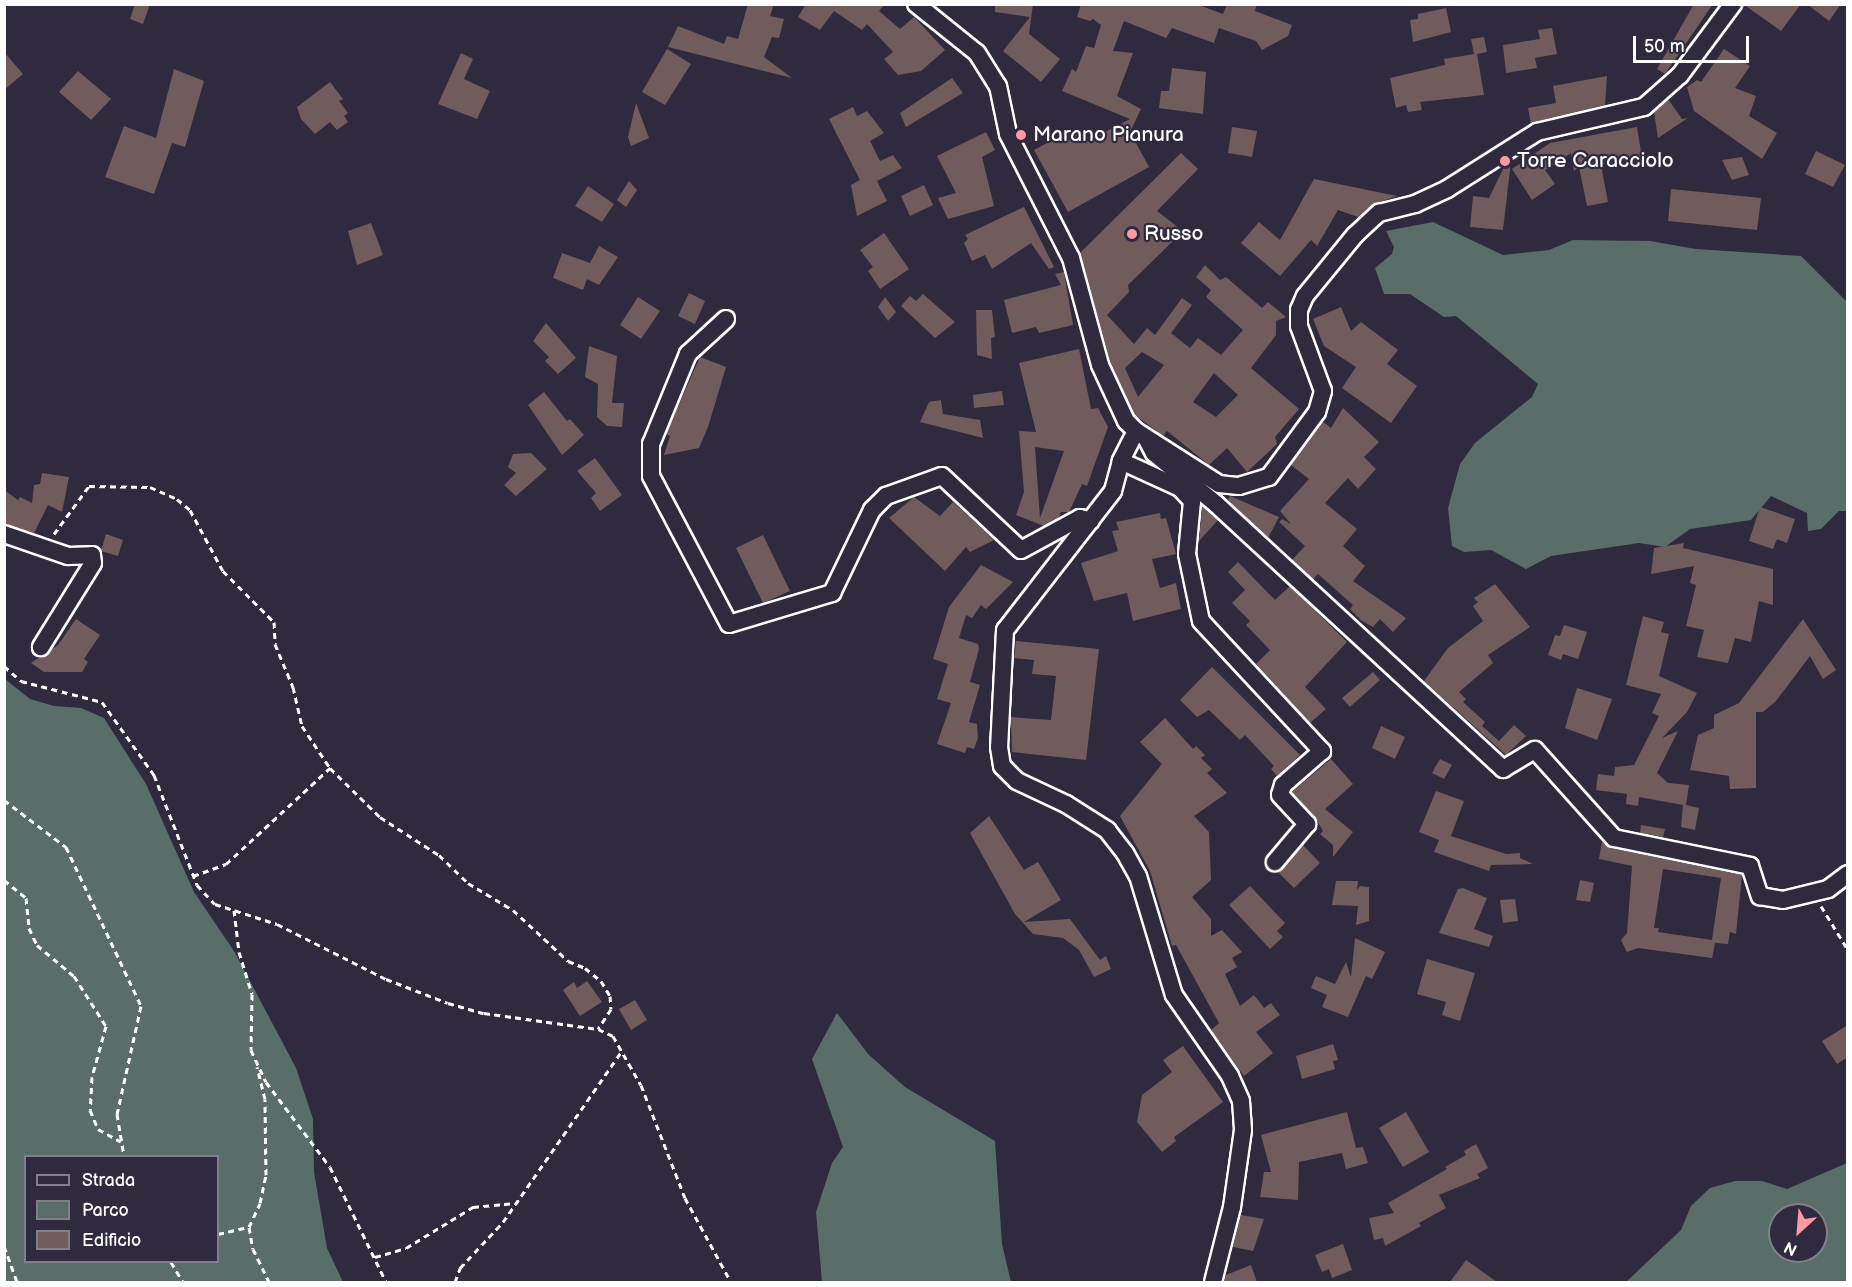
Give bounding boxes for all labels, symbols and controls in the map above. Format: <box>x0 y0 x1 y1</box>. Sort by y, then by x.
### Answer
scale bar <box>1636 24 1752 62</box>
text: 50 m <box>1644 36 1685 57</box>
place label: Marano Pianura <box>1033 122 1184 148</box>
marker: Marano Pianura <box>1014 128 1028 142</box>
place label: Torre Caracciolo <box>1517 148 1674 174</box>
marker: Torre Caracciolo <box>1498 154 1512 168</box>
place label: Russo <box>1144 221 1203 247</box>
marker: Russo <box>1125 227 1139 241</box>
legend <box>24 1155 219 1263</box>
text: Strada <box>82 1170 135 1191</box>
text: Parco <box>82 1200 129 1221</box>
north arrow <box>1768 1203 1828 1263</box>
text: Edificio <box>82 1230 141 1251</box>
text: N <box>1781 1237 1800 1259</box>

